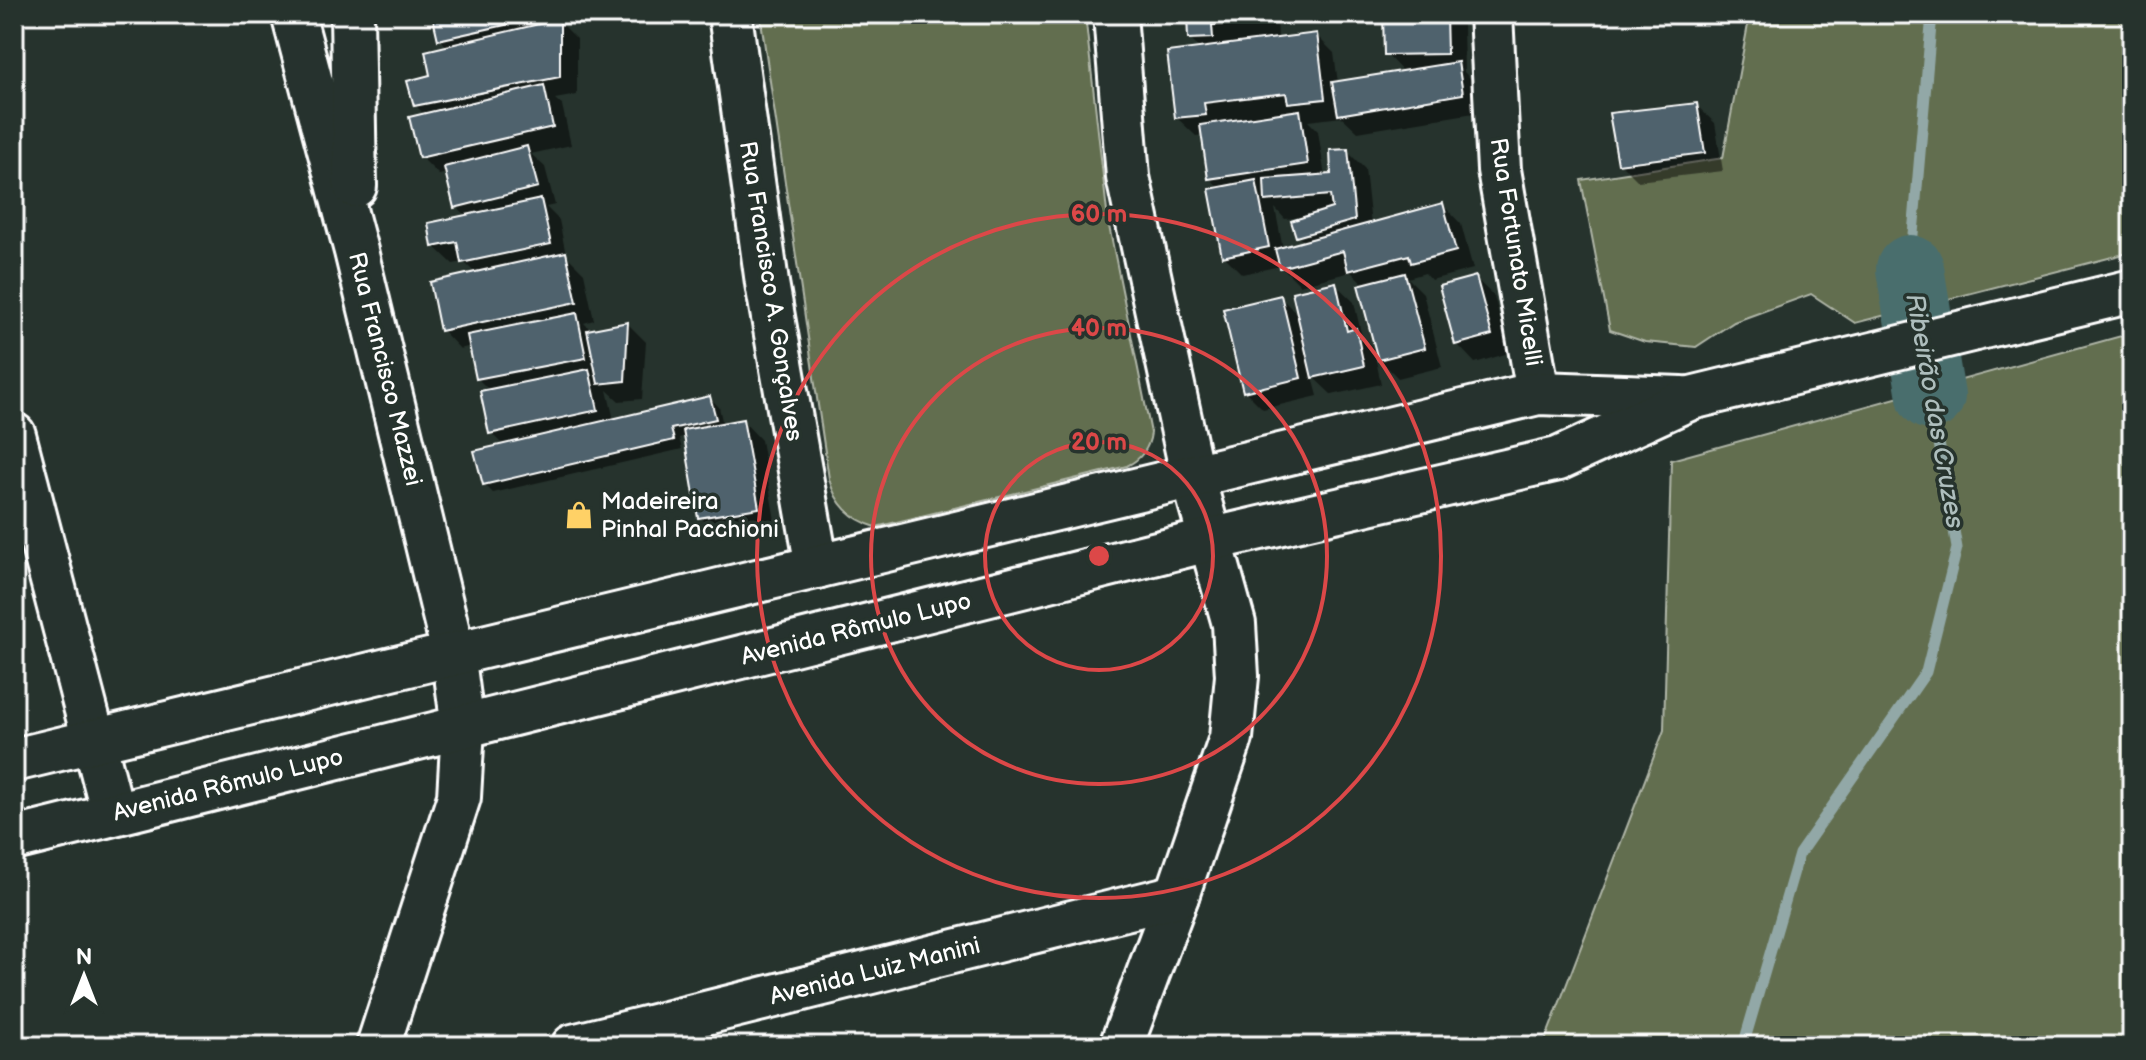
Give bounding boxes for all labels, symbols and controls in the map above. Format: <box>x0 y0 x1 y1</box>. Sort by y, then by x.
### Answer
street label: Rua Fortunato Micelli <box>1484 136 1548 368</box>
street label: Rua Francisco A. Gonçalves <box>733 139 809 443</box>
text: 60 m <box>1071 200 1127 229</box>
street label: Rua Francisco Mazzei <box>342 249 428 489</box>
water label: Ribeirão das Cruzes <box>1898 291 1970 531</box>
text: 40 m <box>1071 314 1127 343</box>
text: 20 m <box>1071 428 1127 457</box>
place label: Madeireira Pinhal Pacchioni <box>601 487 779 544</box>
shop icon: Madeireira Pinhal Pacchioni <box>564 500 594 530</box>
centre of rings <box>1085 542 1113 570</box>
street label: Avenida Rômulo Lupo <box>738 586 974 672</box>
street label: Avenida Rômulo Lupo <box>110 742 346 828</box>
street label: Avenida Luiz Manini <box>767 931 983 1011</box>
north arrow <box>44 936 124 1016</box>
text: N <box>76 944 92 971</box>

